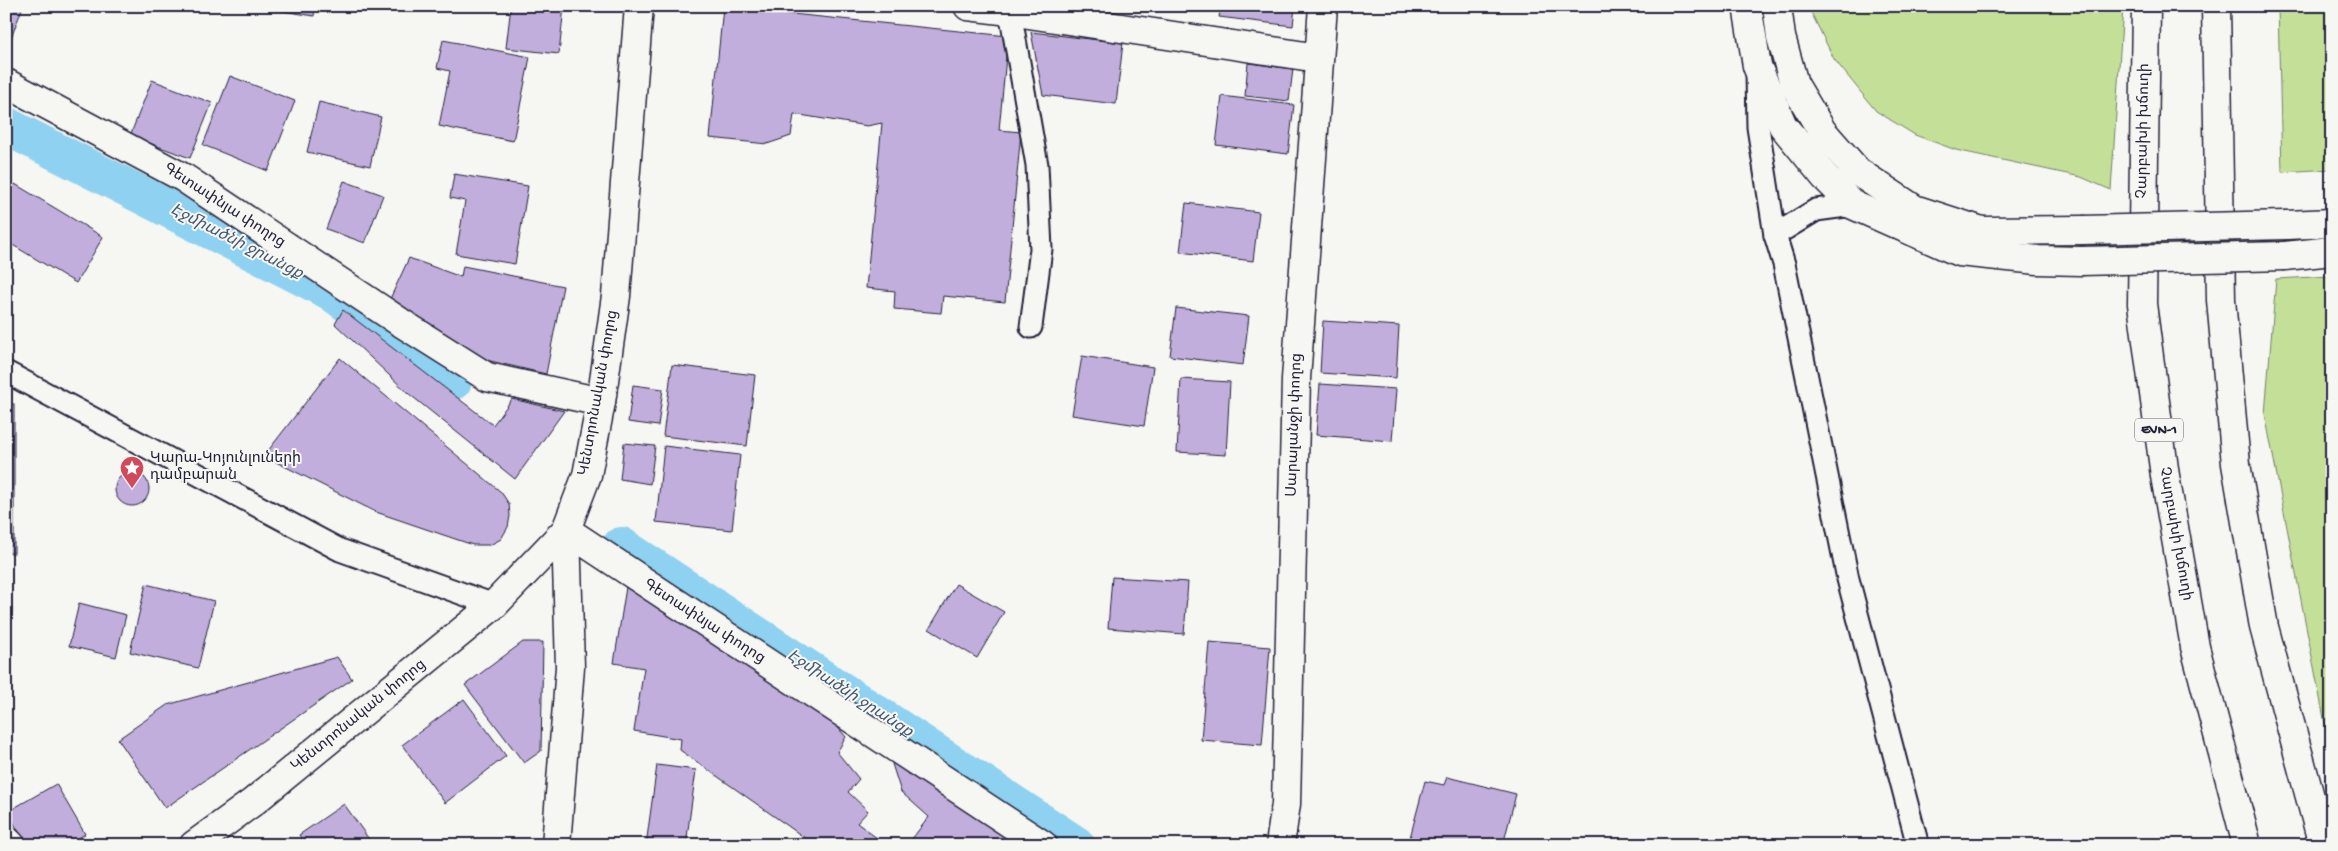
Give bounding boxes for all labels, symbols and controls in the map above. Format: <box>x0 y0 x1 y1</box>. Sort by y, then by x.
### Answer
street label: Չարբախի խճուղի <box>2134 63 2154 199</box>
street label: Գետափնյա փողոց <box>160 159 289 252</box>
water label: Էջմիածնի ջրանցք <box>167 200 307 285</box>
street label: Կենտրոնական փողոց <box>575 309 622 477</box>
street label: Սարալանջի փողոց <box>1282 353 1307 497</box>
road number: EVN-1 <box>2135 418 2183 442</box>
place label: Կարա-Կոյունլուների դամբարան <box>150 449 301 485</box>
place icon: Կարա-Կոյունլուների դամբարան <box>119 455 145 489</box>
street label: Չարբախի խճուղի <box>2154 466 2196 602</box>
street label: Գետափնյա փողոց <box>640 575 769 668</box>
water label: Էջմիածնի ջրանցք <box>783 646 917 744</box>
street label: Կենտրոնական փողոց <box>287 655 430 776</box>

